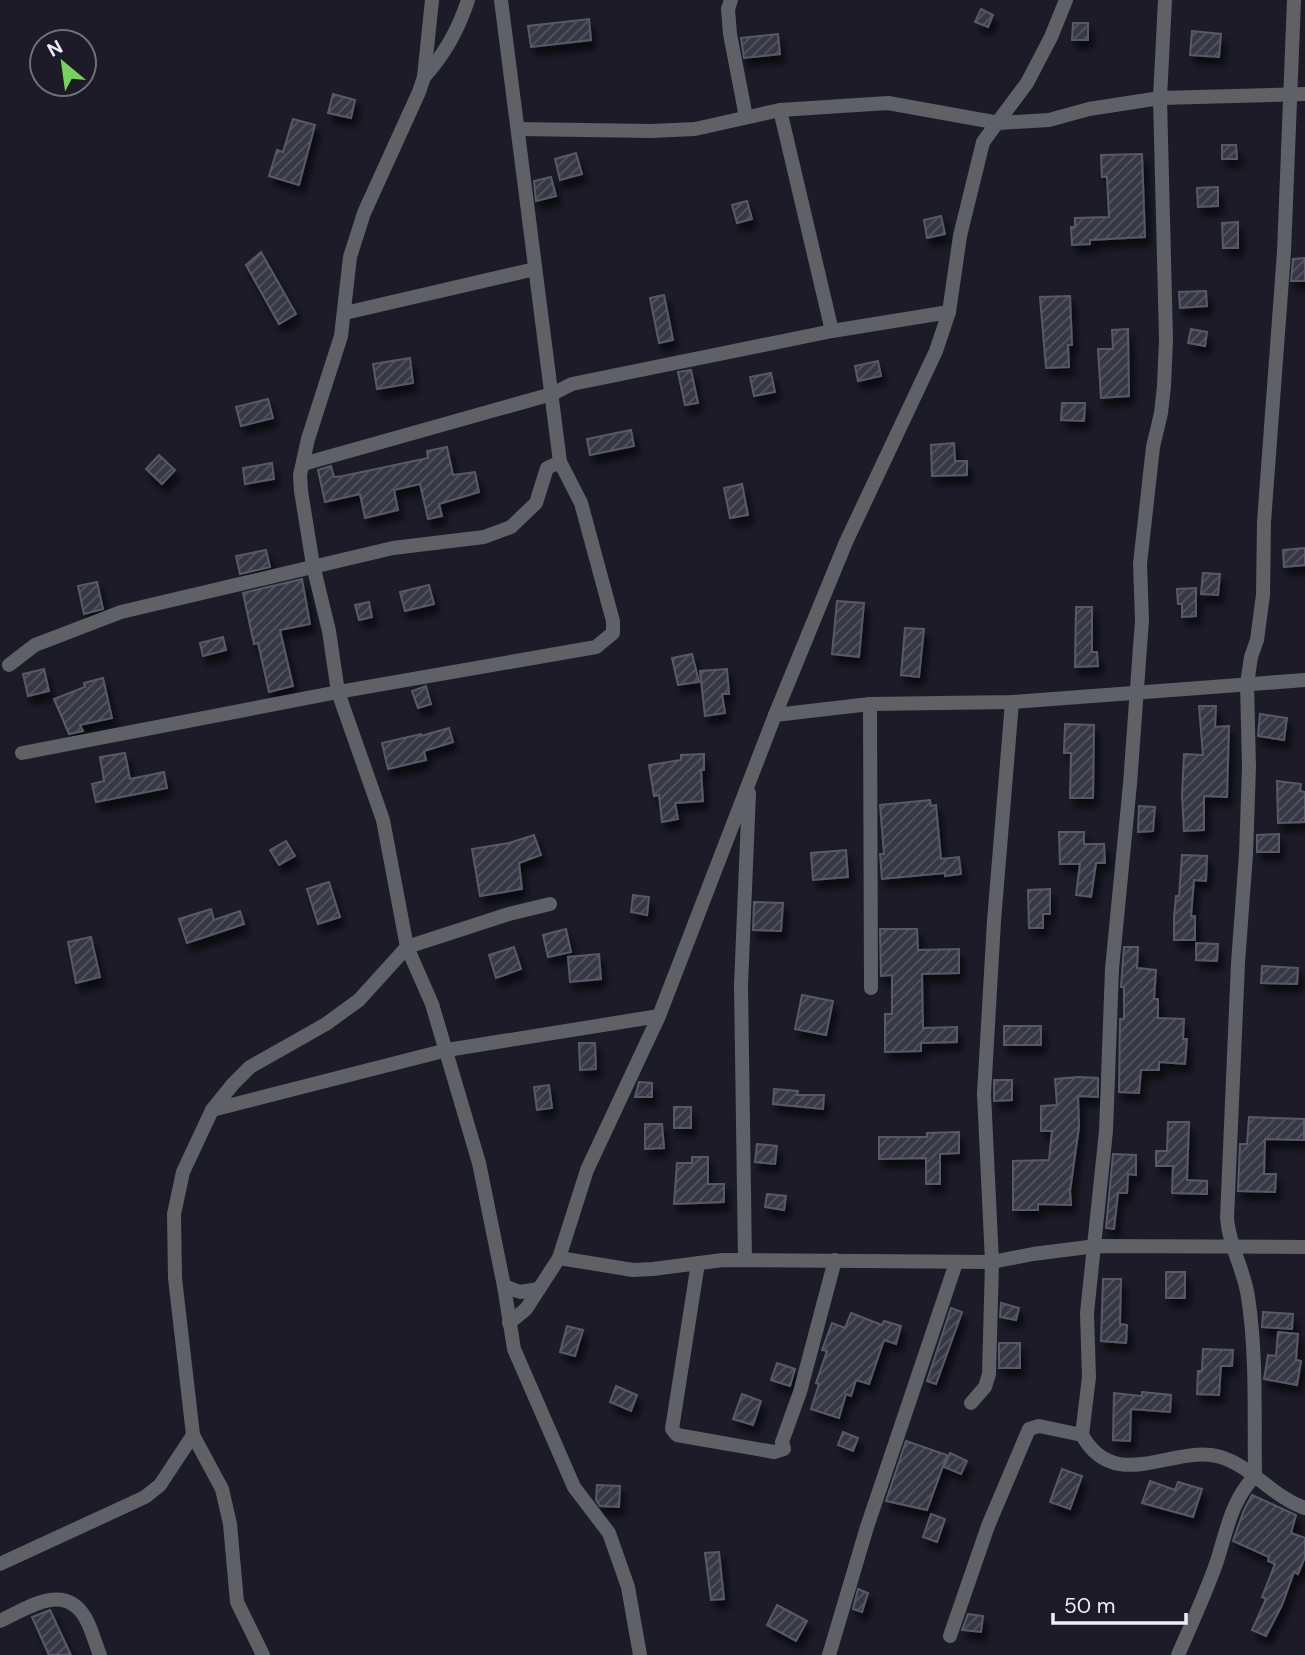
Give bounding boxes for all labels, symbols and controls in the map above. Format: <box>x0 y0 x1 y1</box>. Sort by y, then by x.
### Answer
north arrow <box>28 28 98 98</box>
text: N <box>43 34 67 63</box>
scale bar <box>1053 1582 1186 1626</box>
text: 50 m <box>1064 1592 1115 1620</box>

